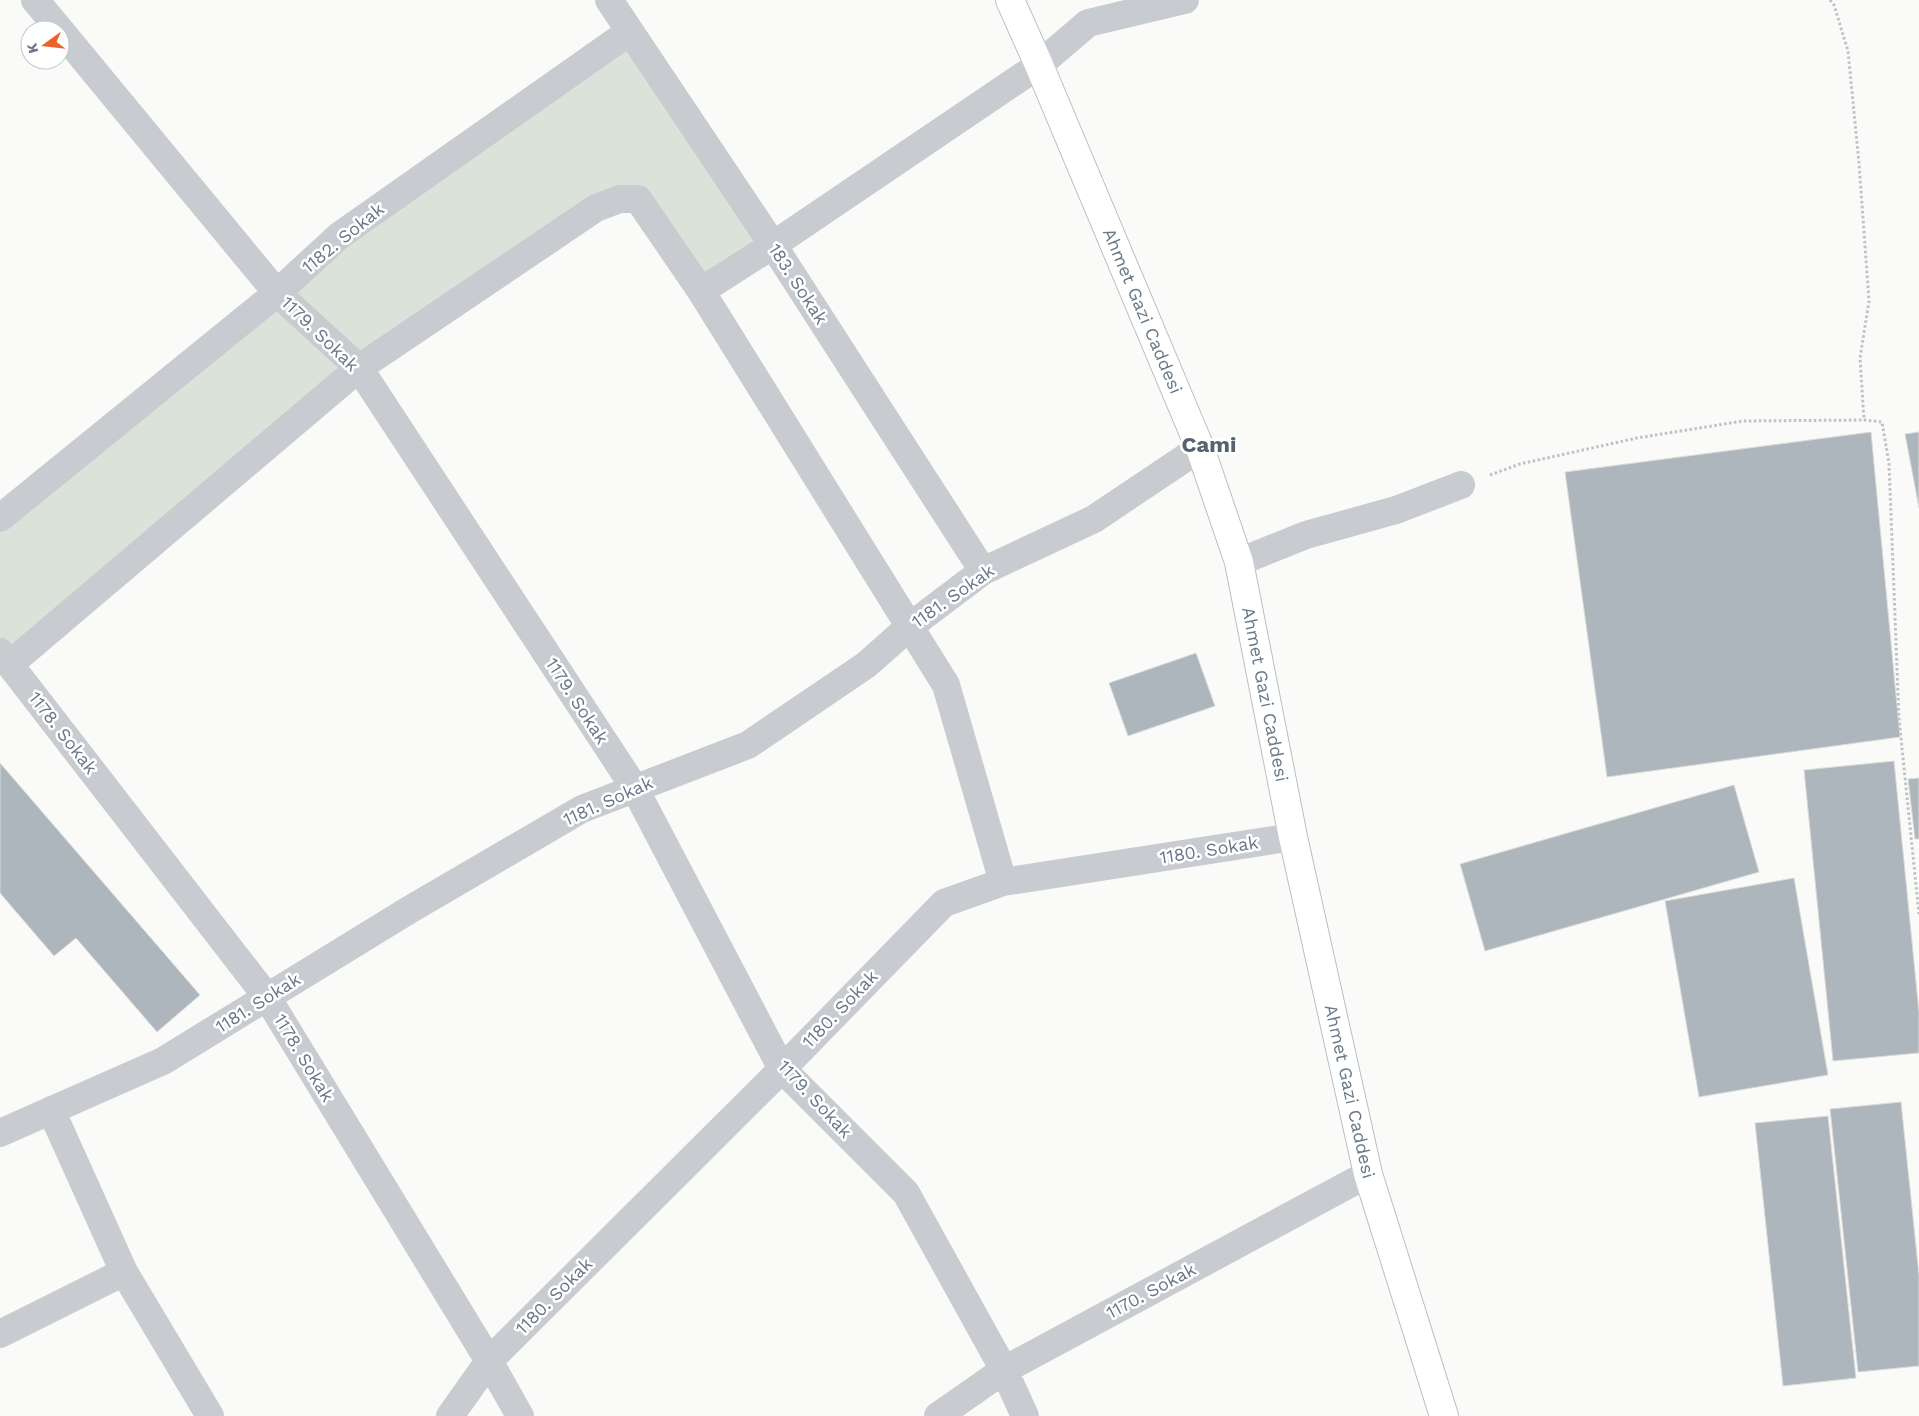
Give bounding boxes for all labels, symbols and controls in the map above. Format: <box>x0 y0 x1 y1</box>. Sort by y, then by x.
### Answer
north arrow <box>20 20 70 70</box>
text: K <box>23 41 41 55</box>
street label: 1182. Sokak <box>297 198 388 277</box>
street label: Ahmet Gazi Caddesi <box>1099 225 1187 397</box>
street label: 183. Sokak <box>765 239 832 328</box>
street label: 1179. Sokak <box>278 292 363 375</box>
district label: Cami <box>1182 432 1236 457</box>
street label: 1181. Sokak <box>907 560 998 632</box>
street label: Ahmet Gazi Caddesi <box>1238 605 1293 783</box>
street label: 1179. Sokak <box>542 654 613 748</box>
street label: 1178. Sokak <box>25 687 102 778</box>
street label: 1181. Sokak <box>560 771 656 830</box>
street label: 1180. Sokak <box>1158 831 1260 868</box>
street label: 1180. Sokak <box>798 966 882 1052</box>
street label: 1181. Sokak <box>212 968 304 1037</box>
street label: Ahmet Gazi Caddesi <box>1321 1002 1380 1181</box>
street label: 1178. Sokak <box>270 1010 339 1105</box>
street label: 1179. Sokak <box>774 1055 857 1142</box>
street label: 1180. Sokak <box>511 1253 596 1338</box>
street label: 1170. Sokak <box>1102 1258 1199 1323</box>

